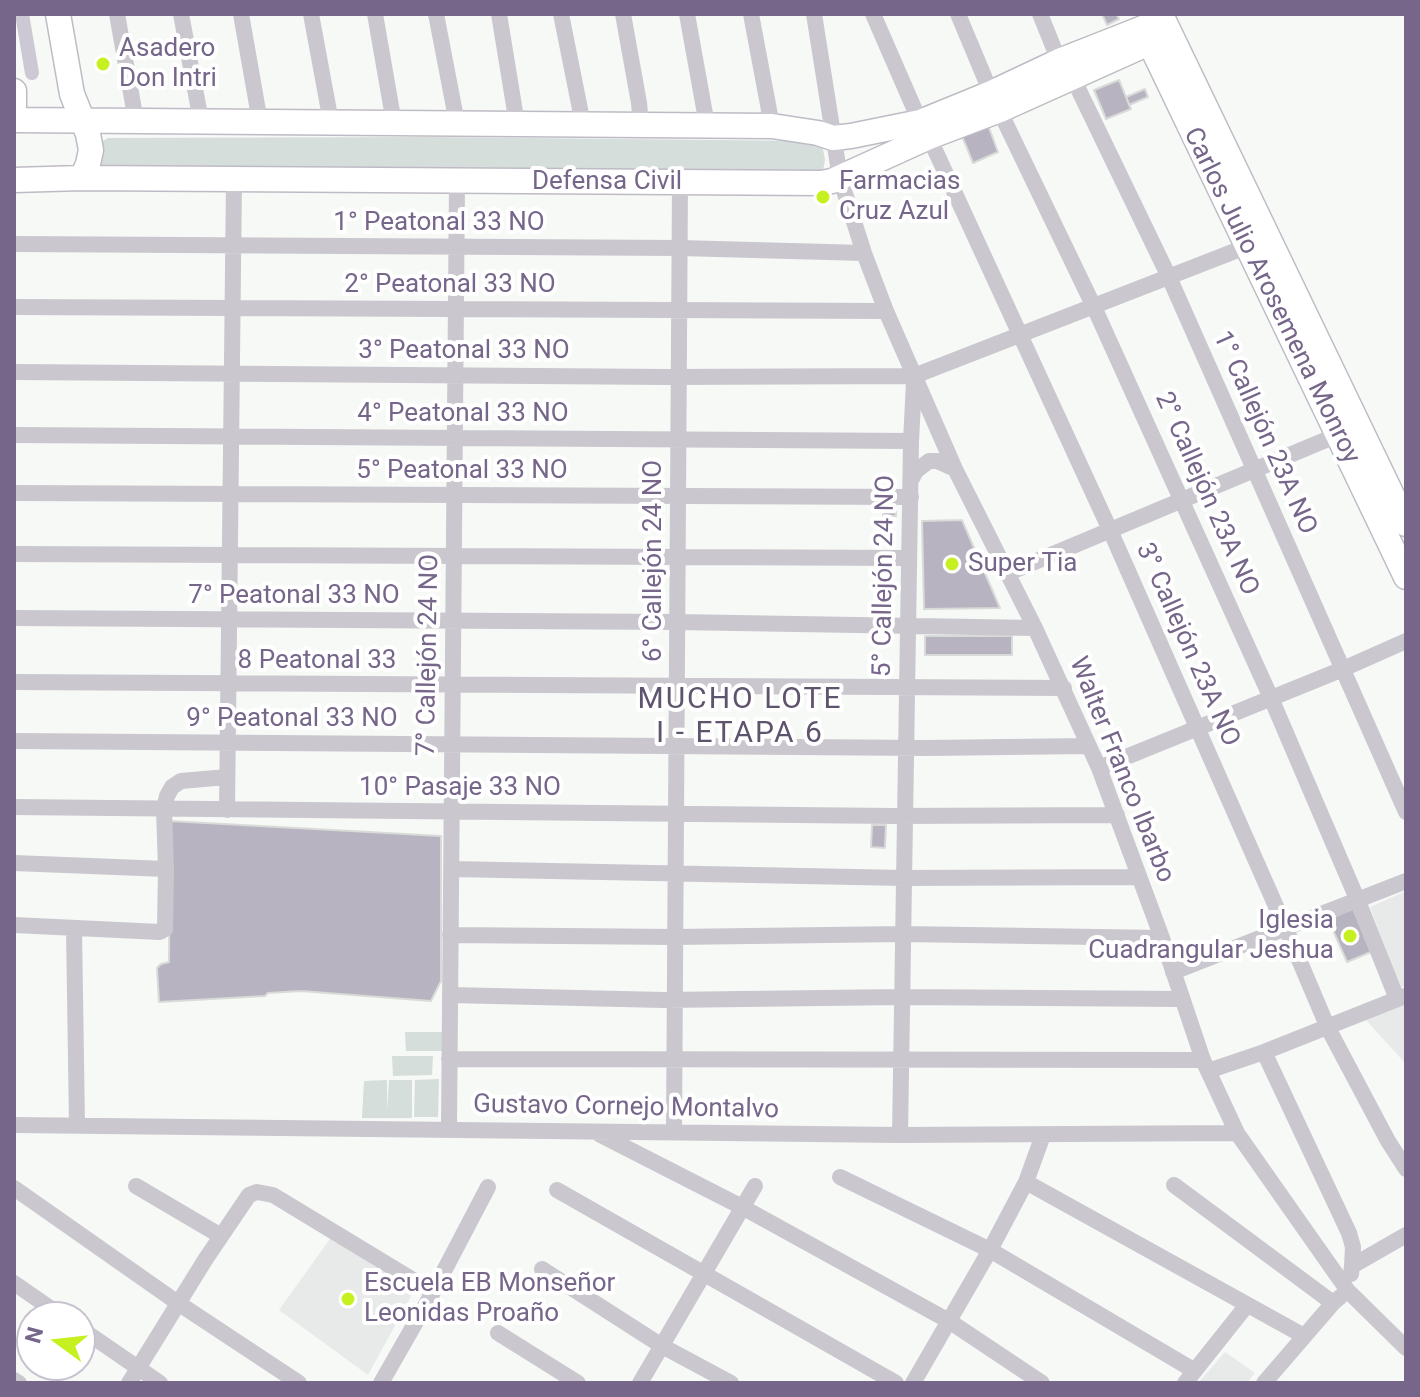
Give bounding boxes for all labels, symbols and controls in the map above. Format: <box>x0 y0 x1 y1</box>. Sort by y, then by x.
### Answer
place label: Asadero Don Intri <box>119 33 217 94</box>
marker: Asadero Don Intri <box>94 55 112 73</box>
street label: Carlos Julio Arosemena Monroy <box>1176 123 1366 469</box>
street label: Defensa Civil <box>532 166 682 198</box>
place label: Farmacias Cruz Azul <box>839 166 960 228</box>
marker: Farmacias Cruz Azul <box>814 188 832 206</box>
street label: 1° Peatonal 33 NO <box>333 207 545 239</box>
street label: 2° Peatonal 33 NO <box>344 269 556 301</box>
street label: 1° Callejón 23A NO <box>1205 327 1323 539</box>
street label: 3° Peatonal 33 NO <box>358 335 570 367</box>
street label: 2° Callejón 23A NO <box>1147 388 1265 600</box>
street label: 4° Peatonal 33 NO <box>357 398 569 430</box>
street label: 5° Peatonal 33 NO <box>356 455 568 487</box>
street label: 6° Callejón 24 NO <box>638 460 670 662</box>
street label: 5° Callejón 24 NO <box>868 475 902 677</box>
street label: 3° Callejón 23A NO <box>1128 539 1246 751</box>
place label: Super Tia <box>968 548 1077 580</box>
street label: 7° Callejón 24 NO <box>412 554 446 756</box>
marker: Super Tia <box>943 555 961 573</box>
street label: 7° Peatonal 33 NO <box>188 580 400 612</box>
street label: 8 Peatonal 33 <box>238 645 396 677</box>
street label: Walter Franco Ibarbo <box>1061 653 1181 887</box>
district label: MUCHO LOTE I - ETAPA 6 <box>637 682 843 752</box>
street label: 9° Peatonal 33 NO <box>186 703 398 735</box>
street label: 10° Pasaje 33 NO <box>359 772 561 804</box>
place label: Iglesia Cuadrangular Jeshua <box>1088 905 1334 966</box>
marker: Iglesia Cuadrangular Jeshua <box>1341 927 1359 945</box>
street label: Gustavo Cornejo Montalvo <box>473 1090 779 1126</box>
place label: Escuela EB Monseñor Leonidas Proaño <box>364 1268 615 1330</box>
marker: Escuela EB Monseñor Leonidas Proaño <box>339 1290 357 1308</box>
north arrow <box>16 1301 96 1381</box>
text: N <box>20 1324 48 1346</box>

